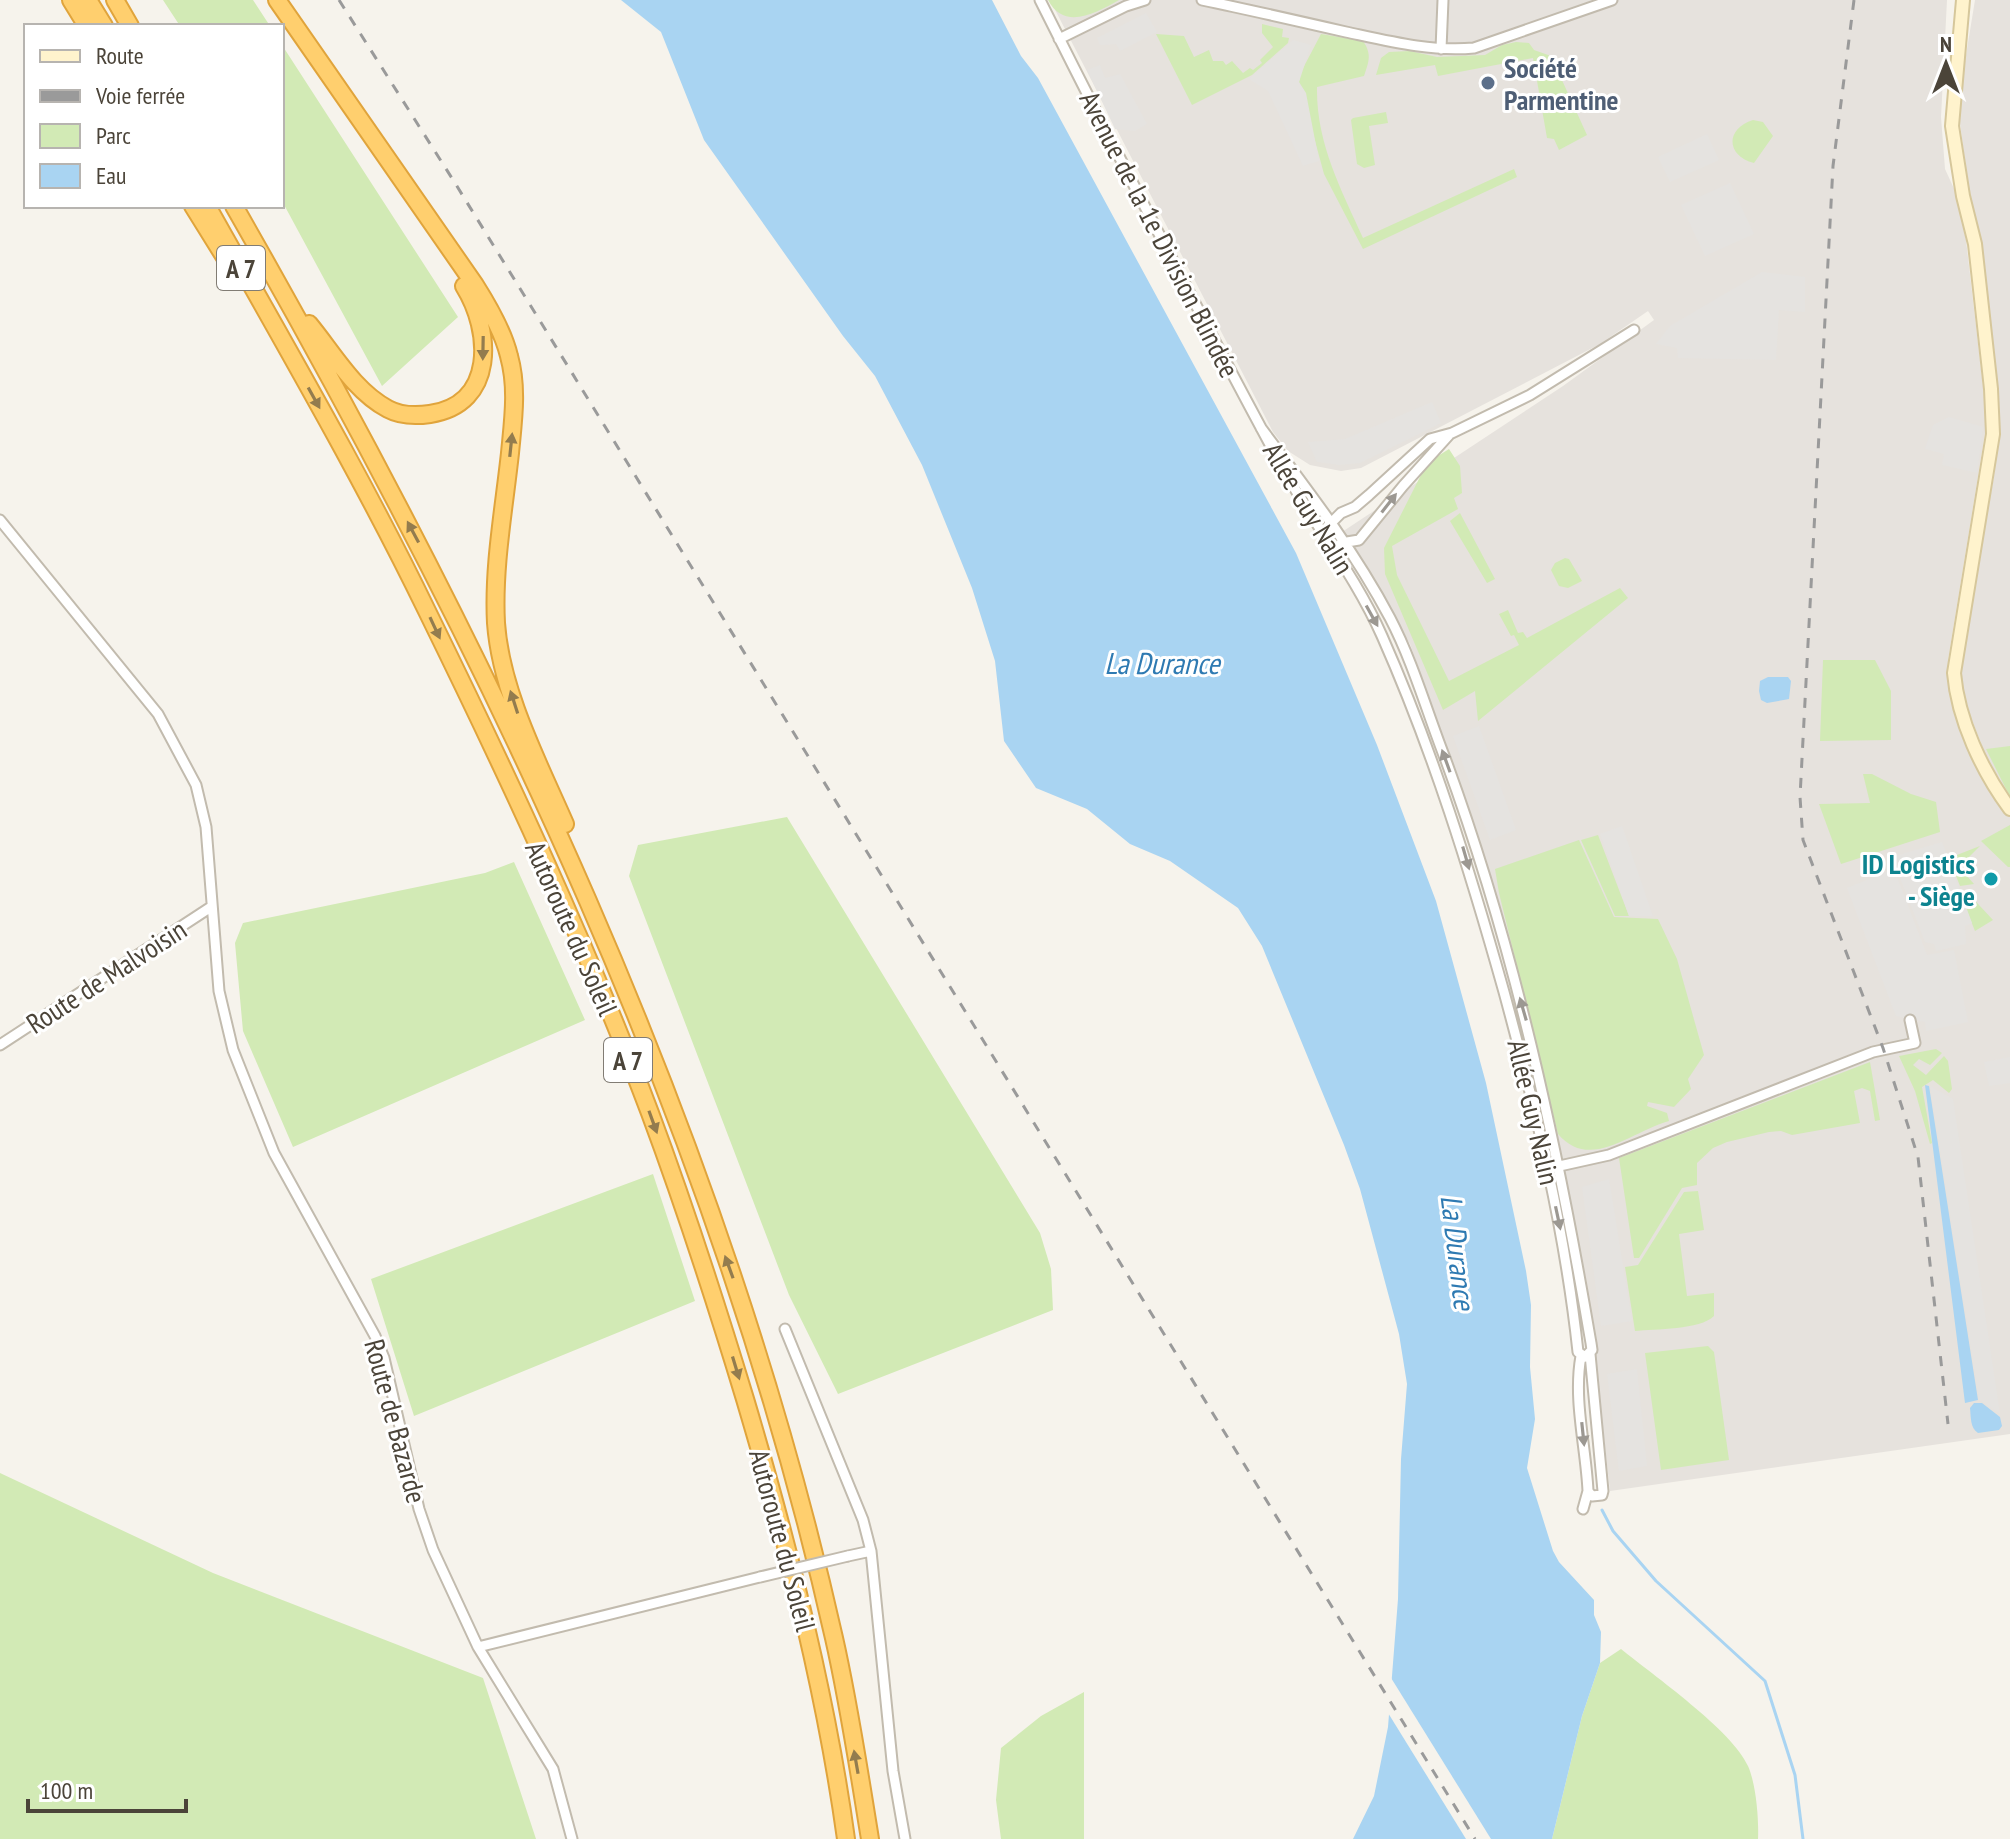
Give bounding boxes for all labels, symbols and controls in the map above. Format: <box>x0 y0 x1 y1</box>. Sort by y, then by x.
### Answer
legend <box>24 24 284 208</box>
north arrow <box>1906 24 1986 104</box>
text: N <box>1940 30 1952 58</box>
text: Route <box>96 40 144 71</box>
place label: Société Parmentine <box>1504 49 1619 118</box>
marker: Société Parmentine <box>1479 74 1497 92</box>
text: Voie ferrée <box>95 80 185 111</box>
street label: Avenue de la 1e Division Blindée <box>1072 84 1248 384</box>
text: Parc <box>96 120 131 151</box>
text: Eau <box>96 160 126 191</box>
road number: A 7 <box>217 246 265 290</box>
one-way arrow <box>476 336 489 361</box>
one-way arrow <box>307 387 321 409</box>
one-way arrow <box>504 432 517 457</box>
street label: Allée Guy Nalin <box>1255 435 1363 581</box>
one-way arrow <box>1381 493 1397 513</box>
one-way arrow <box>406 520 419 543</box>
one-way arrow <box>1365 604 1378 627</box>
one-way arrow <box>428 616 442 640</box>
water label: La Durance <box>1104 643 1221 682</box>
one-way arrow <box>508 689 520 713</box>
one-way arrow <box>1439 749 1451 773</box>
street label: Autoroute du Soleil <box>517 835 627 1021</box>
place label: ID Logistics - Siège <box>1862 845 1975 914</box>
one-way arrow <box>1460 846 1473 870</box>
marker: ID Logistics - Siège <box>1982 870 2000 888</box>
street label: Route de Malvoisin <box>19 910 193 1042</box>
one-way arrow <box>1516 996 1528 1021</box>
street label: Allée Guy Nalin <box>1499 1036 1569 1188</box>
road number: A 7 <box>604 1038 652 1082</box>
one-way arrow <box>647 1110 660 1134</box>
water label: La Durance <box>1433 1192 1486 1313</box>
one-way arrow <box>1552 1206 1565 1231</box>
one-way arrow <box>722 1255 735 1279</box>
street label: Route de Bazarde <box>356 1335 436 1507</box>
one-way arrow <box>730 1357 743 1381</box>
one-way arrow <box>1576 1422 1589 1447</box>
street label: Autoroute du Soleil <box>741 1445 825 1635</box>
one-way arrow <box>850 1749 862 1774</box>
scale bar <box>28 1763 186 1813</box>
text: 100 m <box>40 1775 93 1806</box>

